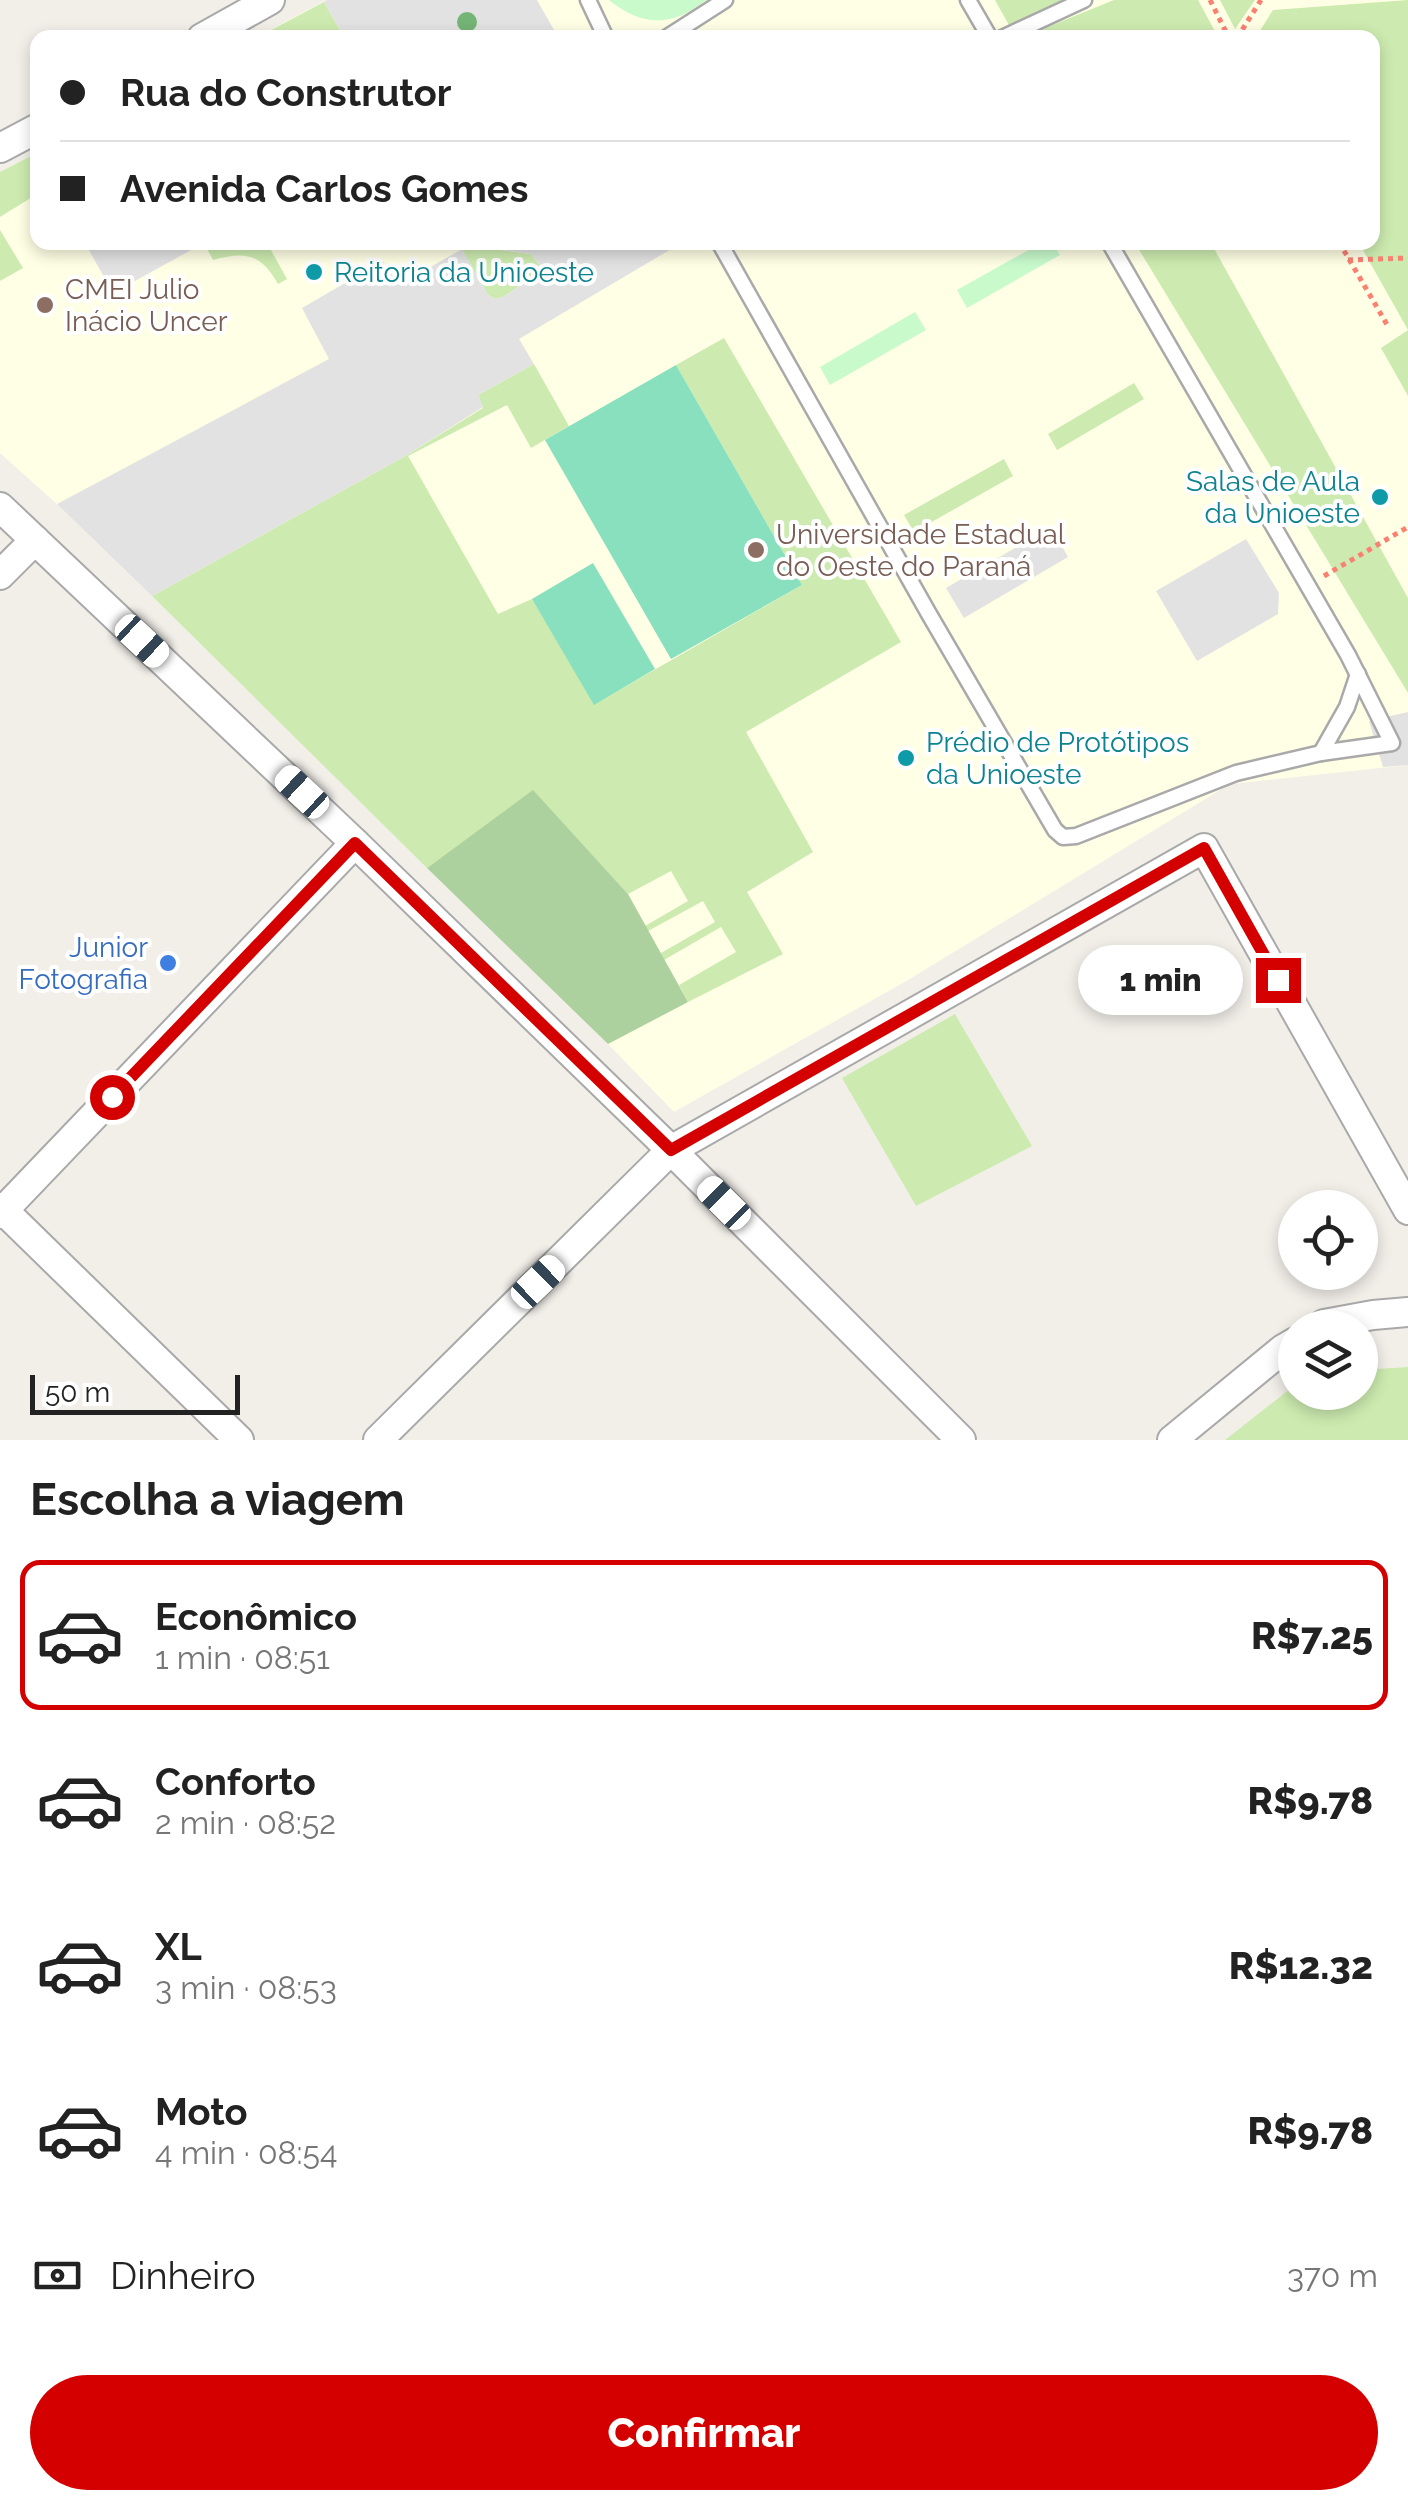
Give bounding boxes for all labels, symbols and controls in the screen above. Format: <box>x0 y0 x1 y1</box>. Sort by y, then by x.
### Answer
text: Rua do Construtor <box>120 70 451 115</box>
text: Avenida Carlos Gomes <box>120 166 528 211</box>
place label: Reitoria da Unioeste <box>334 256 594 289</box>
marker: Reitoria da Unioeste <box>303 261 325 283</box>
place label: CMEI Julio Inácio Uncer <box>65 273 228 338</box>
marker: CMEI Julio Inácio Uncer <box>34 294 56 316</box>
place label: Salas de Aula da Unioeste <box>1186 465 1360 530</box>
marker: Salas de Aula da Unioeste <box>1369 486 1391 508</box>
place label: Universidade Estadual do Oeste do Paraná <box>776 518 1066 583</box>
marker: Universidade Estadual do Oeste do Paraná <box>745 539 767 561</box>
car <box>110 610 174 672</box>
place label: Prédio de Protótipos da Unioeste <box>926 726 1189 791</box>
marker: Prédio de Protótipos da Unioeste <box>895 747 917 769</box>
car <box>270 761 334 823</box>
place label: Junior Fotografia <box>19 931 148 996</box>
callout: 1 min <box>1078 945 1243 1015</box>
marker: Junior Fotografia <box>157 952 179 974</box>
route end <box>1256 958 1301 1003</box>
text: 1 min <box>1119 961 1202 998</box>
route start <box>90 1075 135 1120</box>
car <box>692 1171 756 1235</box>
map controls <box>1278 1190 1378 1410</box>
button: locate <box>1278 1190 1378 1290</box>
car <box>506 1250 570 1314</box>
button: layers <box>1278 1310 1378 1410</box>
scale bar <box>30 1370 240 1414</box>
text: 50 m <box>45 1376 110 1409</box>
text: Escolha a viagem <box>30 1473 405 1526</box>
icon: car <box>35 1590 125 1680</box>
text: Econômico <box>155 1594 357 1639</box>
text: R$7.25 <box>1251 1613 1373 1658</box>
text: 1 min · 08:51 <box>155 1639 330 1676</box>
icon: car <box>35 1755 125 1845</box>
text: Conforto <box>155 1759 316 1804</box>
text: R$9.78 <box>1247 1778 1373 1823</box>
text: 2 min · 08:52 <box>155 1804 336 1841</box>
icon: car <box>35 1920 125 2010</box>
text: XL <box>155 1924 202 1969</box>
text: R$12.32 <box>1229 1943 1373 1988</box>
text: 3 min · 08:53 <box>155 1969 337 2006</box>
icon: car <box>35 2085 125 2175</box>
text: Moto <box>155 2089 248 2134</box>
text: R$9.78 <box>1247 2108 1373 2153</box>
text: 4 min · 08:54 <box>155 2134 338 2171</box>
icon: cash <box>30 2248 85 2303</box>
text: Dinheiro <box>110 2253 256 2298</box>
text: 370 m <box>1287 2257 1378 2294</box>
button: Confirmar <box>30 2375 1378 2490</box>

